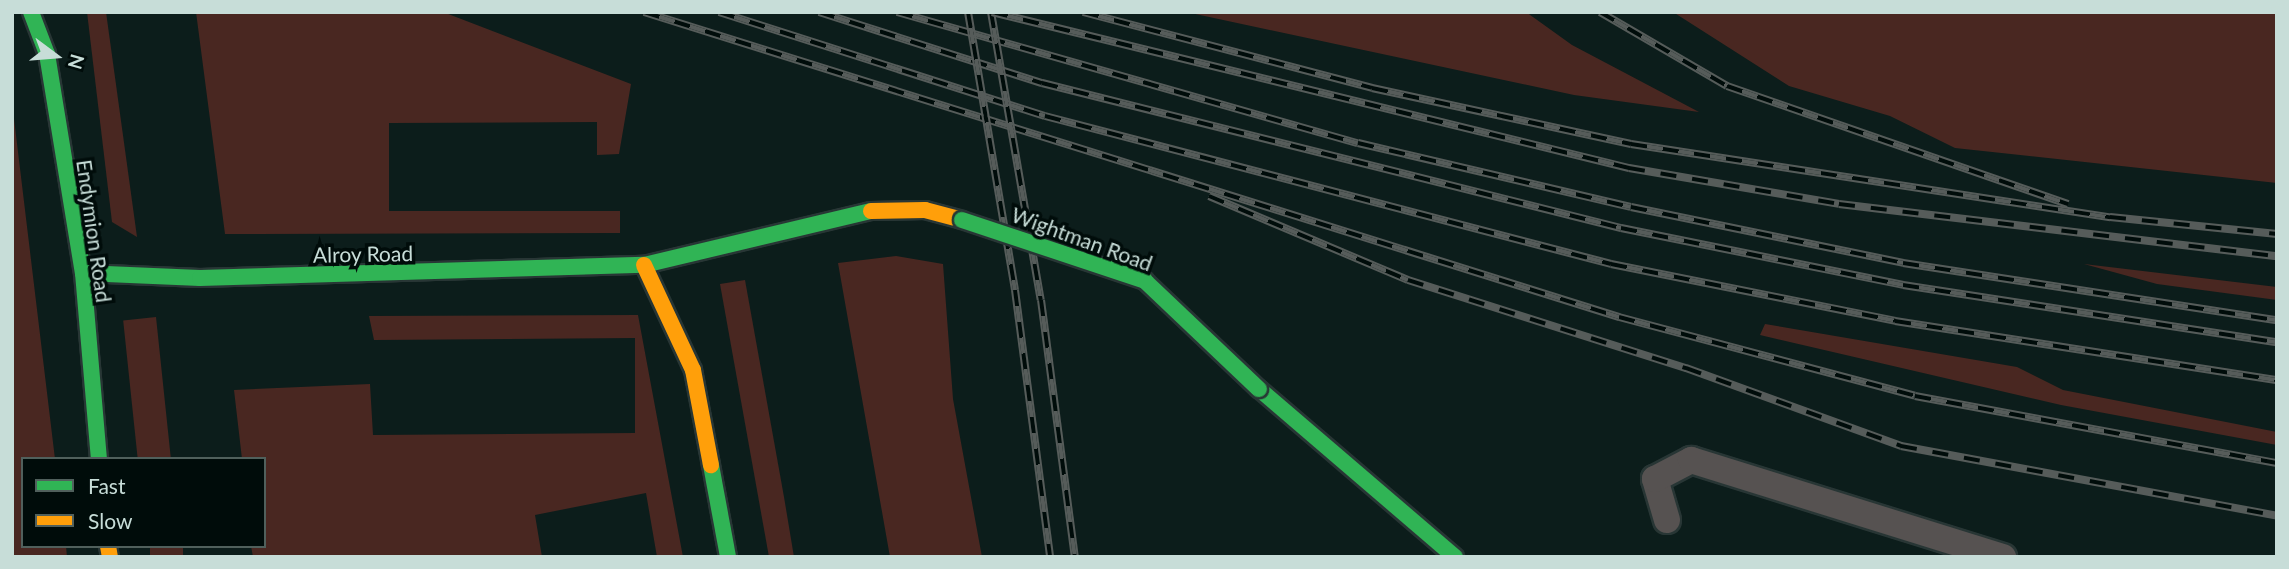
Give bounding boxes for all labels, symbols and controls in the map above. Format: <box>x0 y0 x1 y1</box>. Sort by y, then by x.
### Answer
north arrow <box>21 21 91 91</box>
text: N <box>64 52 90 72</box>
street label: Endymion Road <box>72 158 116 304</box>
street label: Wightman Road <box>1008 202 1156 276</box>
street label: Alroy Road <box>312 241 414 267</box>
legend <box>21 457 266 548</box>
text: Fast <box>88 473 125 498</box>
text: Slow <box>88 508 132 533</box>

